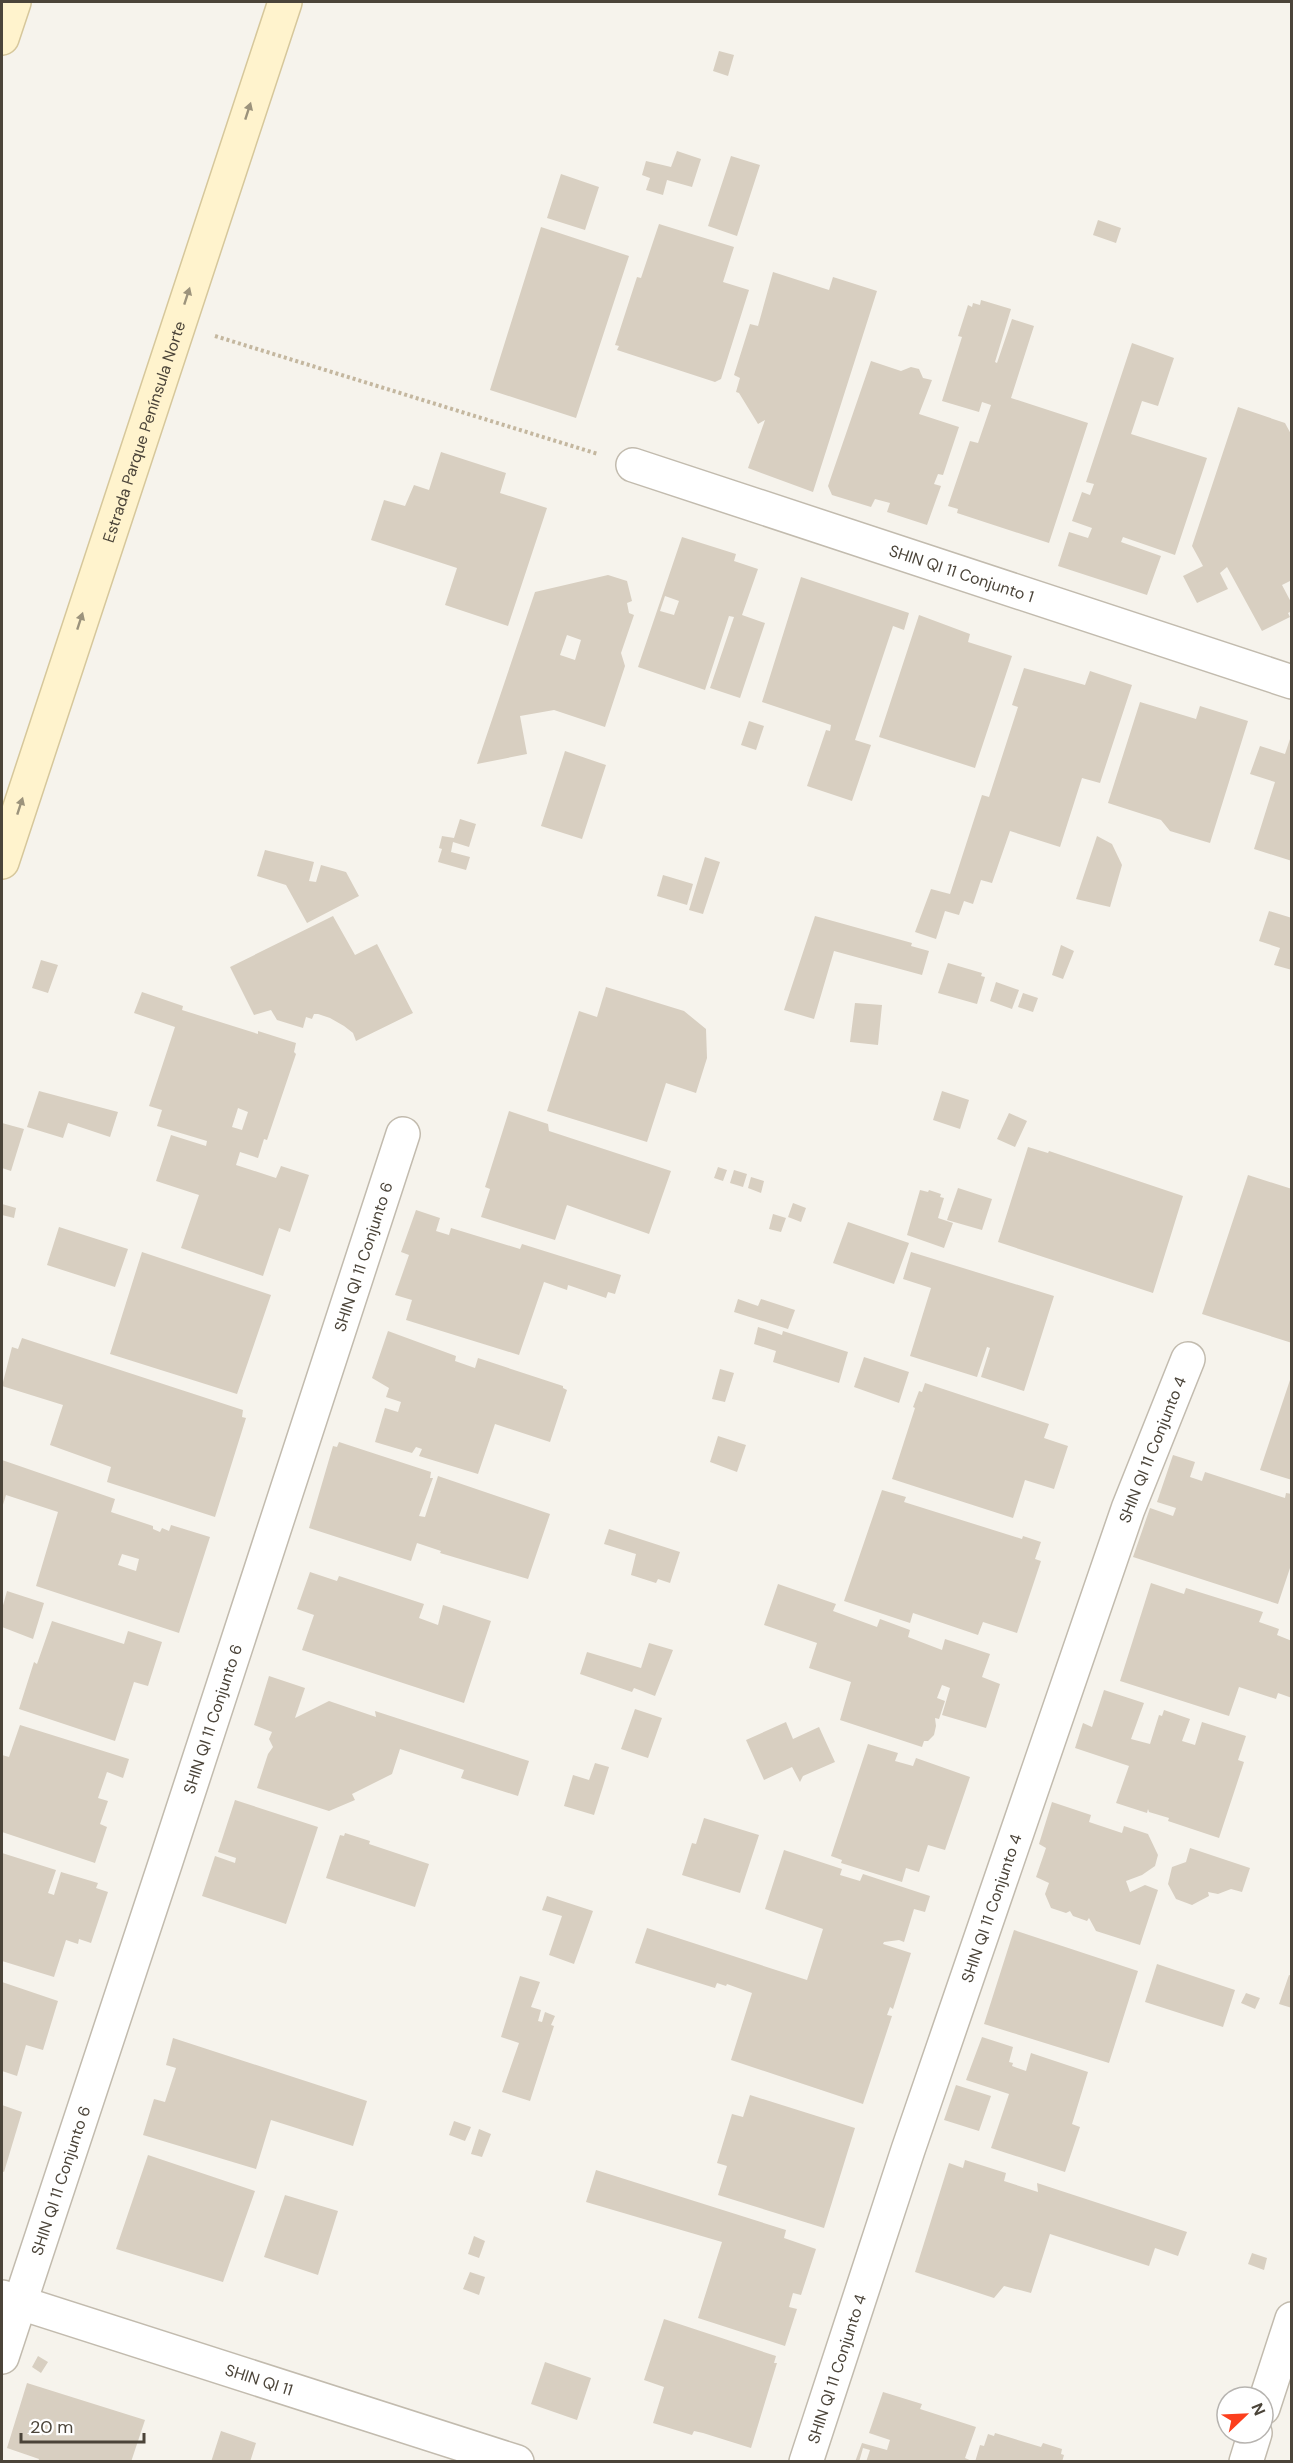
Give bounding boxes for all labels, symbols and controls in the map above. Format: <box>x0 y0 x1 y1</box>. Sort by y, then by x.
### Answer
one-way arrow <box>244 102 254 120</box>
one-way arrow <box>183 287 192 305</box>
street label: Estrada Parque Península Norte <box>98 318 190 545</box>
street label: SHIN QI 11 Conjunto 1 <box>886 540 1037 607</box>
one-way arrow <box>76 612 86 630</box>
one-way arrow <box>15 797 25 815</box>
street label: SHIN QI 11 Conjunto 6 <box>329 1179 398 1334</box>
street label: SHIN QI 11 Conjunto 4 <box>1114 1373 1191 1526</box>
street label: SHIN QI 11 Conjunto 6 <box>179 1641 247 1796</box>
street label: SHIN QI 11 Conjunto 4 <box>956 1831 1027 1985</box>
street label: SHIN QI 11 Conjunto 6 <box>26 2103 95 2258</box>
street label: SHIN QI 11 Conjunto 4 <box>803 2291 871 2446</box>
street label: SHIN QI 11 <box>223 2359 295 2400</box>
north arrow <box>1215 2385 1275 2445</box>
text: N <box>1246 2400 1270 2419</box>
scale bar <box>21 2406 144 2444</box>
text: 20 m <box>30 2415 73 2439</box>

